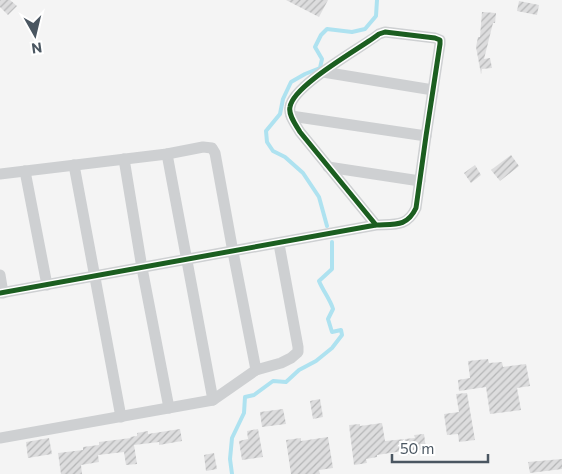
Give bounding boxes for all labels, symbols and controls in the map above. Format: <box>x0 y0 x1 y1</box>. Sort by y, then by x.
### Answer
north arrow <box>10 10 60 60</box>
text: N <box>30 39 43 58</box>
scale bar <box>392 432 488 464</box>
text: 50 m <box>400 439 434 457</box>

